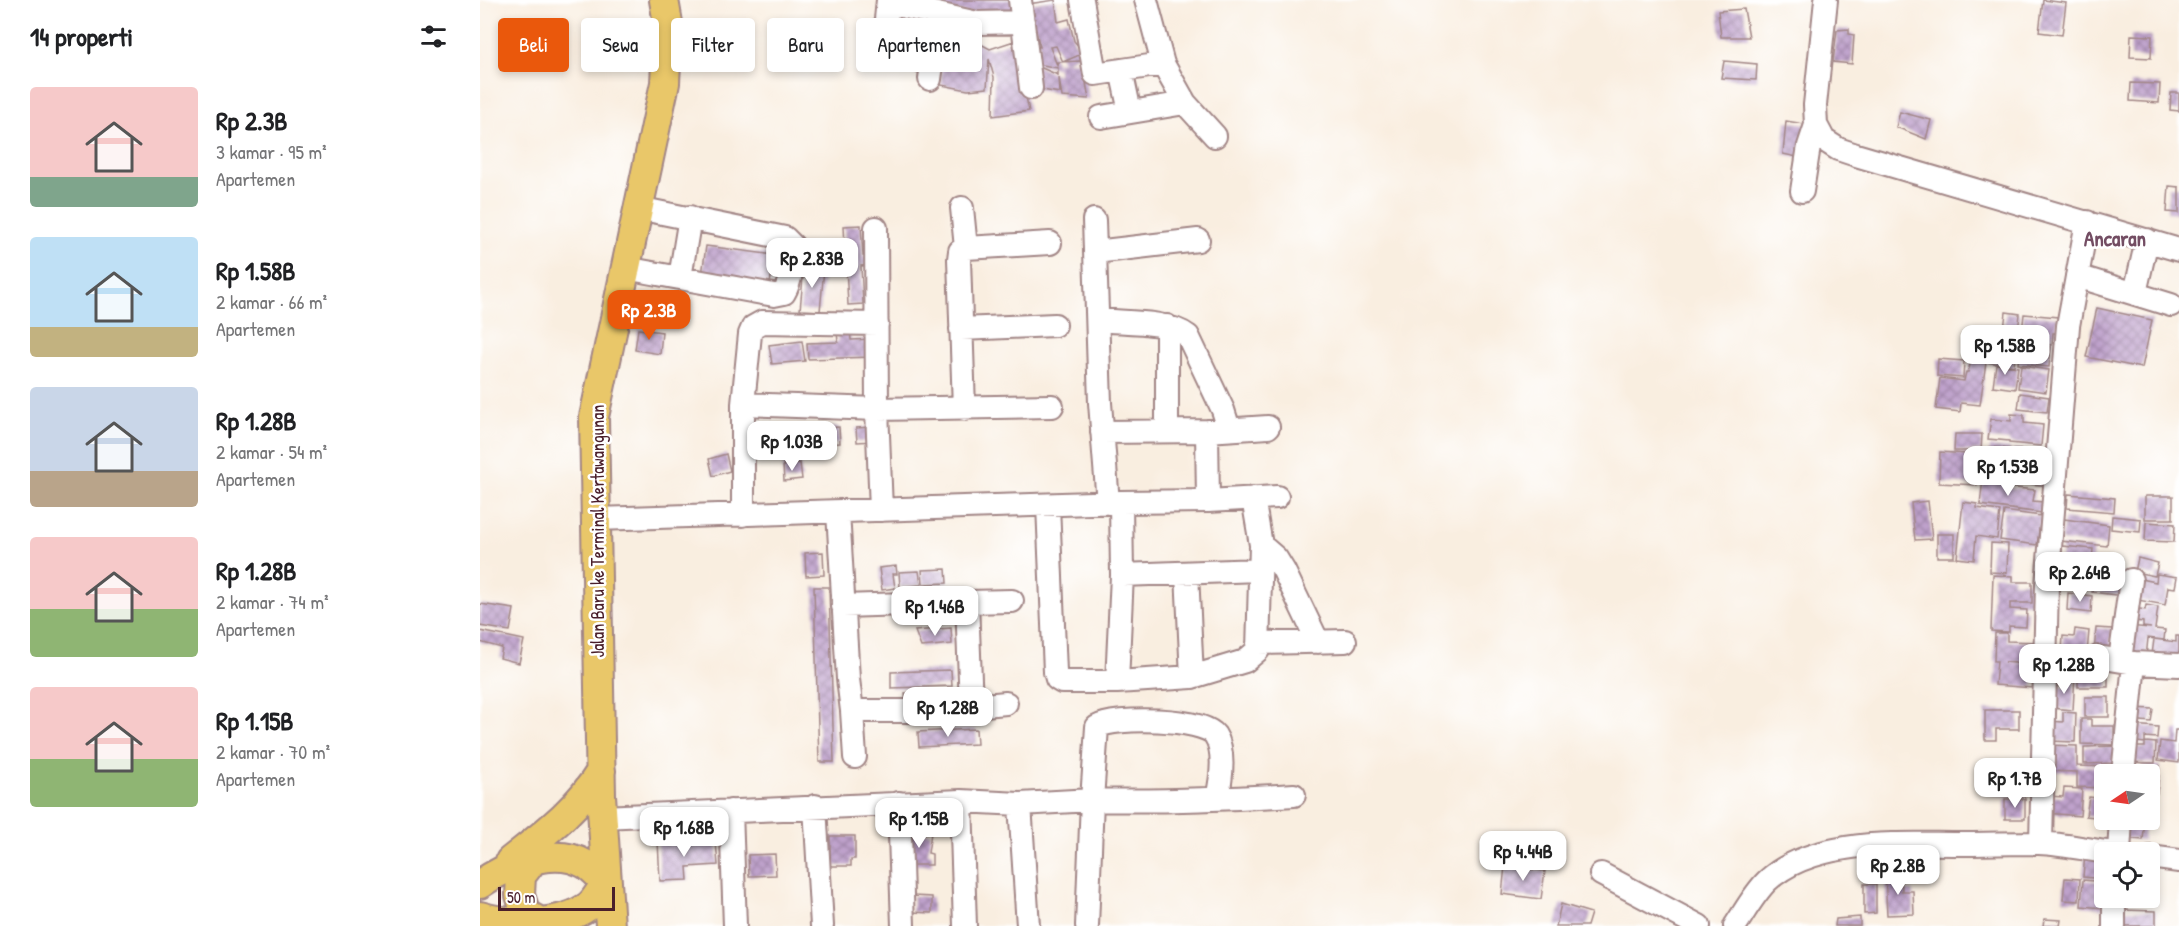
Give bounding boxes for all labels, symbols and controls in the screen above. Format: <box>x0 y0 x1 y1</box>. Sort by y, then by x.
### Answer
chip: Beli <box>498 18 569 72</box>
chip: Sewa <box>581 18 659 72</box>
chip: Filter <box>671 18 755 72</box>
chip: Baru <box>767 18 844 72</box>
chip: Apartemen <box>856 18 982 72</box>
text: 14 properti <box>30 19 133 54</box>
icon: filters <box>417 20 450 53</box>
text: Rp 2.3B <box>216 103 287 138</box>
icon: home <box>78 111 150 183</box>
text: 3 kamar · 95 m² <box>216 138 327 165</box>
text: Apartemen <box>216 165 295 192</box>
district label: Ancaran <box>2084 224 2146 253</box>
pin: Rp 2.83B <box>750 238 874 289</box>
text: Rp 2.83B <box>780 244 844 271</box>
text: Rp 1.58B <box>216 253 295 288</box>
icon: home <box>78 261 150 333</box>
text: 2 kamar · 66 m² <box>216 288 327 315</box>
pin: Rp 2.3B <box>594 290 704 341</box>
text: Rp 2.3B <box>622 296 676 323</box>
text: Apartemen <box>216 315 295 342</box>
pin: Rp 1.58B <box>1943 325 2067 376</box>
text: Rp 1.58B <box>1974 331 2036 358</box>
text: Rp 1.28B <box>216 403 297 438</box>
street label: Jalan Baru ke Terminal Kertawangunan <box>585 405 610 657</box>
icon: home <box>78 411 150 483</box>
pin: Rp 1.03B <box>730 421 854 472</box>
text: Rp 1.03B <box>761 427 823 454</box>
text: 2 kamar · 54 m² <box>216 438 327 465</box>
pin: Rp 1.53B <box>1946 446 2070 497</box>
text: Rp 1.53B <box>1977 452 2039 479</box>
text: Apartemen <box>216 465 295 492</box>
pin: Rp 2.64B <box>2018 552 2142 603</box>
text: Rp 1.28B <box>216 553 297 588</box>
text: Rp 2.64B <box>2049 558 2111 585</box>
icon: home <box>78 561 150 633</box>
pin: Rp 1.46B <box>873 586 997 637</box>
text: 2 kamar · 74 m² <box>216 588 329 615</box>
text: Rp 1.46B <box>905 592 965 619</box>
text: Apartemen <box>216 615 295 642</box>
pin: Rp 1.28B <box>2002 644 2126 695</box>
text: Rp 1.28B <box>2033 650 2095 677</box>
pin: Rp 1.28B <box>886 687 1010 738</box>
text: Rp 1.28B <box>917 693 979 720</box>
text: Rp 1.15B <box>216 703 294 738</box>
icon: home <box>78 711 150 783</box>
text: 2 kamar · 70 m² <box>216 738 330 765</box>
pin: Rp 1.7B <box>1960 758 2070 809</box>
text: Rp 1.7B <box>1988 764 2042 791</box>
north arrow <box>2094 764 2160 830</box>
map controls <box>2094 764 2160 908</box>
text: Apartemen <box>216 765 295 792</box>
pin: Rp 1.15B <box>857 798 981 849</box>
text: Rp 1.15B <box>889 804 949 831</box>
pin: Rp 1.68B <box>622 807 746 858</box>
text: Rp 1.68B <box>654 813 714 840</box>
pin: Rp 4.44B <box>1461 831 1585 882</box>
text: Rp 4.44B <box>1493 837 1553 864</box>
button: locate <box>2094 842 2160 908</box>
pin: Rp 2.8B <box>1843 845 1953 896</box>
text: Rp 2.8B <box>1871 851 1925 878</box>
scale bar <box>498 884 615 912</box>
text: 50 m <box>507 886 536 908</box>

